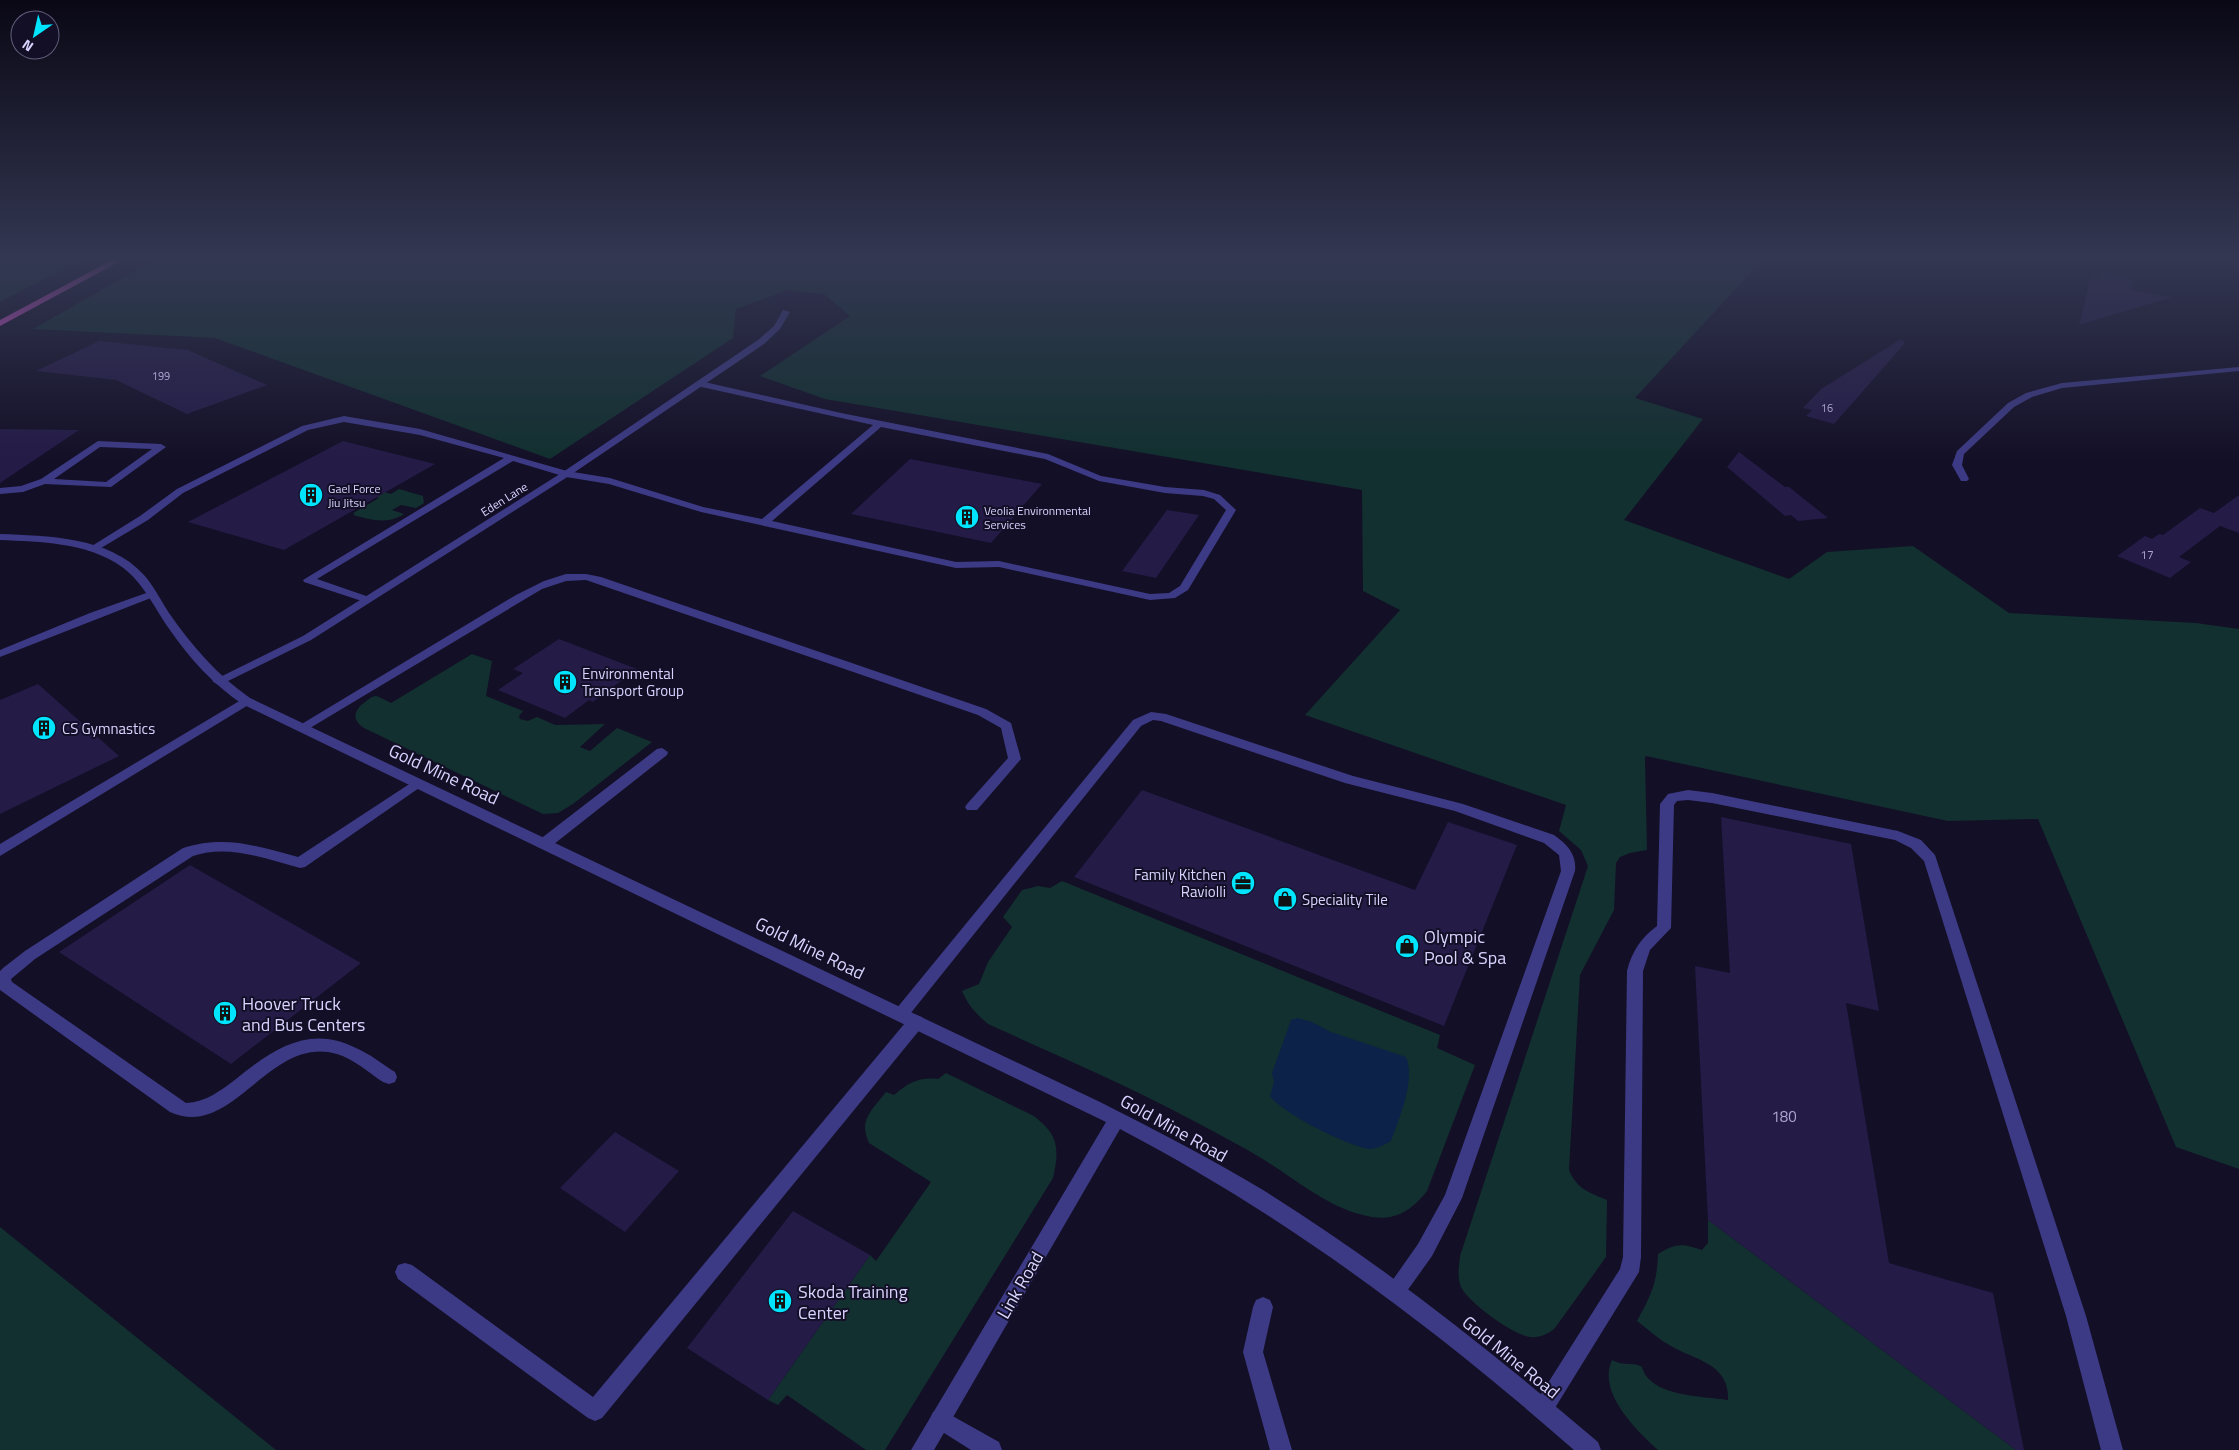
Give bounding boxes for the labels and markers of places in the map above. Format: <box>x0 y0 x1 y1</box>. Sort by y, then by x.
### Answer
place label: Gael Force Jiu Jitsu <box>328 479 381 512</box>
building icon: Gael Force Jiu Jitsu <box>298 482 324 508</box>
place label: Veolia Environmental Services <box>984 501 1091 534</box>
building icon: Veolia Environmental Services <box>954 504 980 530</box>
place label: Environmental Transport Group <box>582 662 684 702</box>
building icon: Environmental Transport Group <box>552 669 578 695</box>
building icon: CS Gymnastics <box>31 715 57 741</box>
place label: CS Gymnastics <box>62 717 155 740</box>
place label: Family Kitchen Raviolli <box>1134 863 1226 903</box>
office icon: Family Kitchen Raviolli <box>1230 870 1256 896</box>
shop icon: Speciality Tile <box>1272 886 1298 912</box>
place label: Speciality Tile <box>1302 888 1388 911</box>
place label: Olympic Pool & Spa <box>1424 923 1506 971</box>
shop icon: Olympic Pool & Spa <box>1394 933 1420 959</box>
place label: Hoover Truck and Bus Centers <box>242 990 365 1038</box>
building icon: Hoover Truck and Bus Centers <box>212 1000 238 1026</box>
place label: Skoda Training Center <box>798 1278 908 1326</box>
building icon: Skoda Training Center <box>767 1288 793 1314</box>

